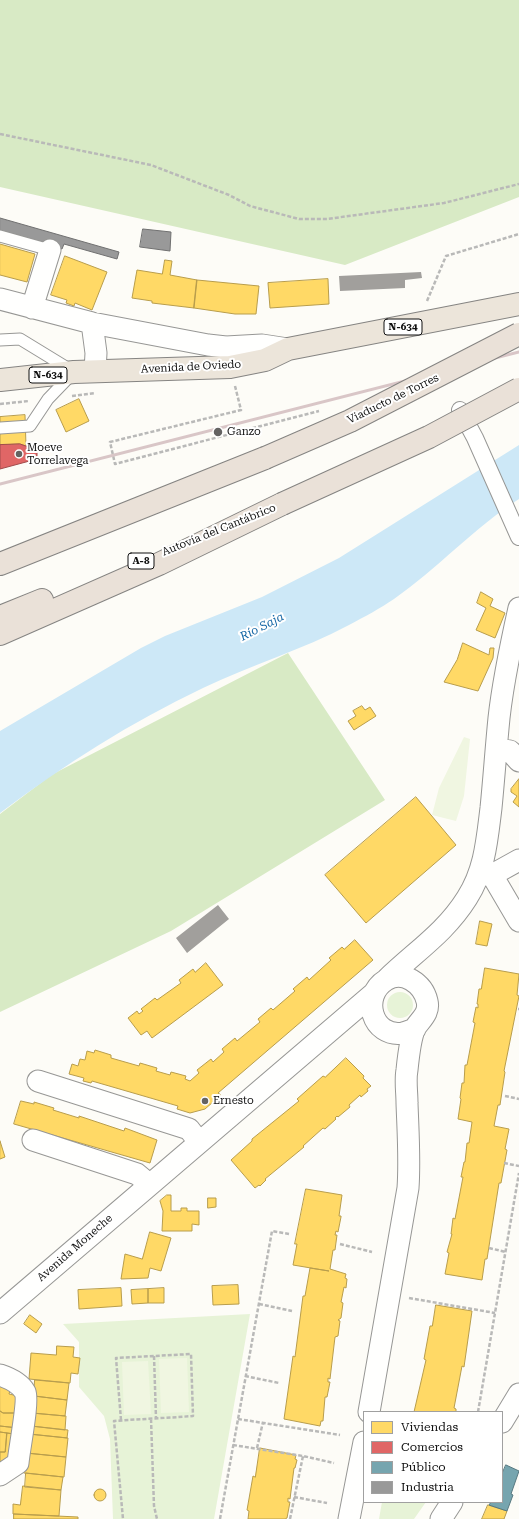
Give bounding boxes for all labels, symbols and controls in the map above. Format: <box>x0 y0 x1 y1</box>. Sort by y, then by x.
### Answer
road number: N-634 <box>384 319 422 335</box>
street label: Avenida de Oviedo <box>141 358 241 376</box>
road number: N-634 <box>29 367 67 383</box>
street label: Viaducto de Torres <box>345 371 441 427</box>
place label: Ganzo <box>227 425 261 439</box>
marker: Ganzo <box>212 426 224 438</box>
place label: Moeve Torrelavega <box>27 441 89 467</box>
marker: Moeve Torrelavega <box>14 449 24 459</box>
street label: Autovía del Cantábrico <box>160 501 278 559</box>
road number: A-8 <box>128 553 154 569</box>
water label: Río Saja <box>238 610 286 644</box>
place label: Ernesto <box>213 1094 254 1108</box>
marker: Ernesto <box>200 1096 210 1106</box>
street label: Avenida Moneche <box>35 1212 115 1284</box>
legend <box>363 1411 503 1503</box>
text: Viviendas <box>401 1420 458 1434</box>
text: Comercios <box>401 1440 463 1454</box>
text: Público <box>401 1460 446 1474</box>
text: Industria <box>401 1480 454 1494</box>

